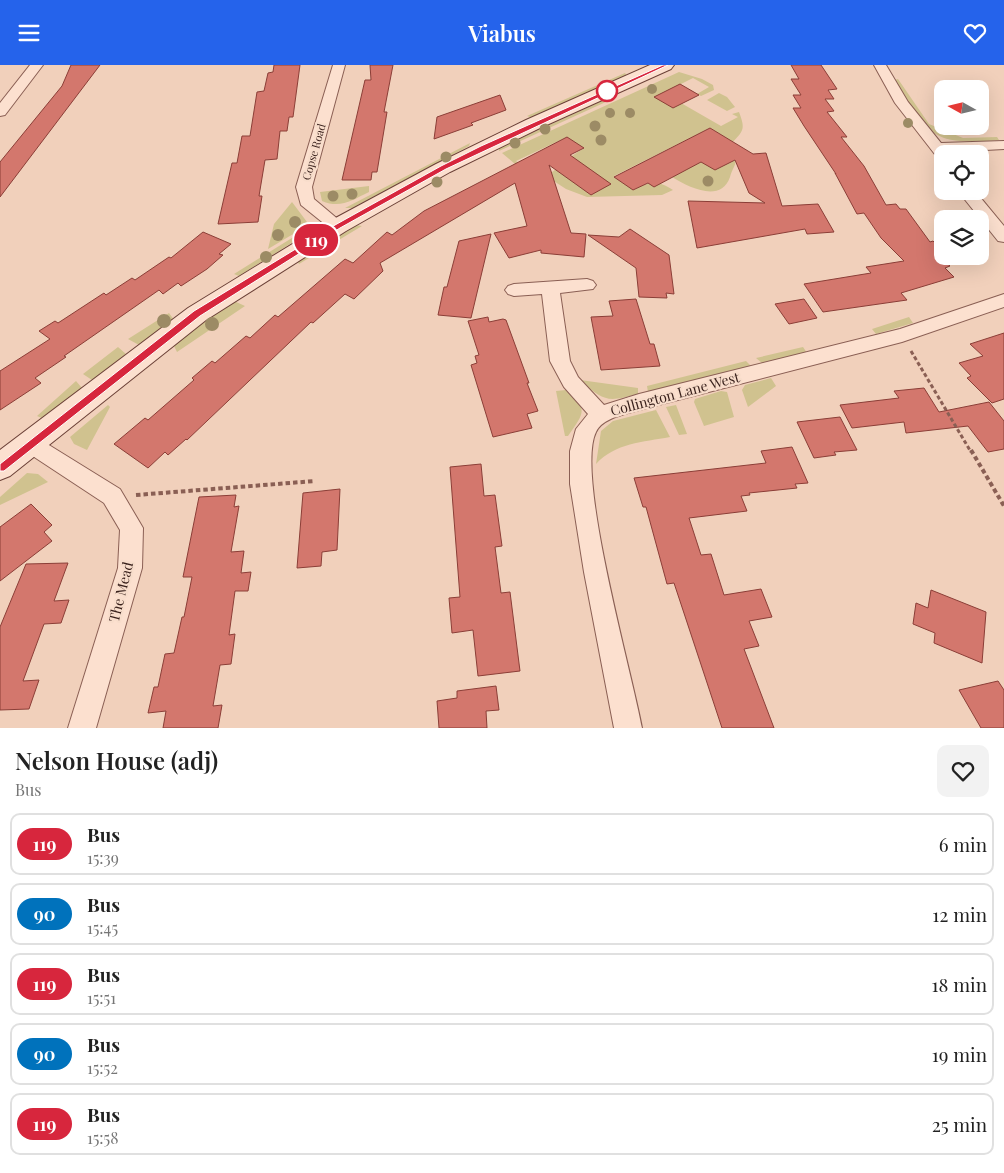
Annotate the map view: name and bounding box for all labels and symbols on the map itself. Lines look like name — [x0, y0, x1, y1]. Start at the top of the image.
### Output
unlabelled marker — [596, 80, 618, 102]
north arrow — [934, 80, 989, 135]
street label: Copse Road — [298, 121, 329, 182]
line badge: 119 — [287, 224, 345, 256]
street label: Collington Lane West — [608, 367, 743, 420]
street label: The Mead — [104, 560, 137, 624]

